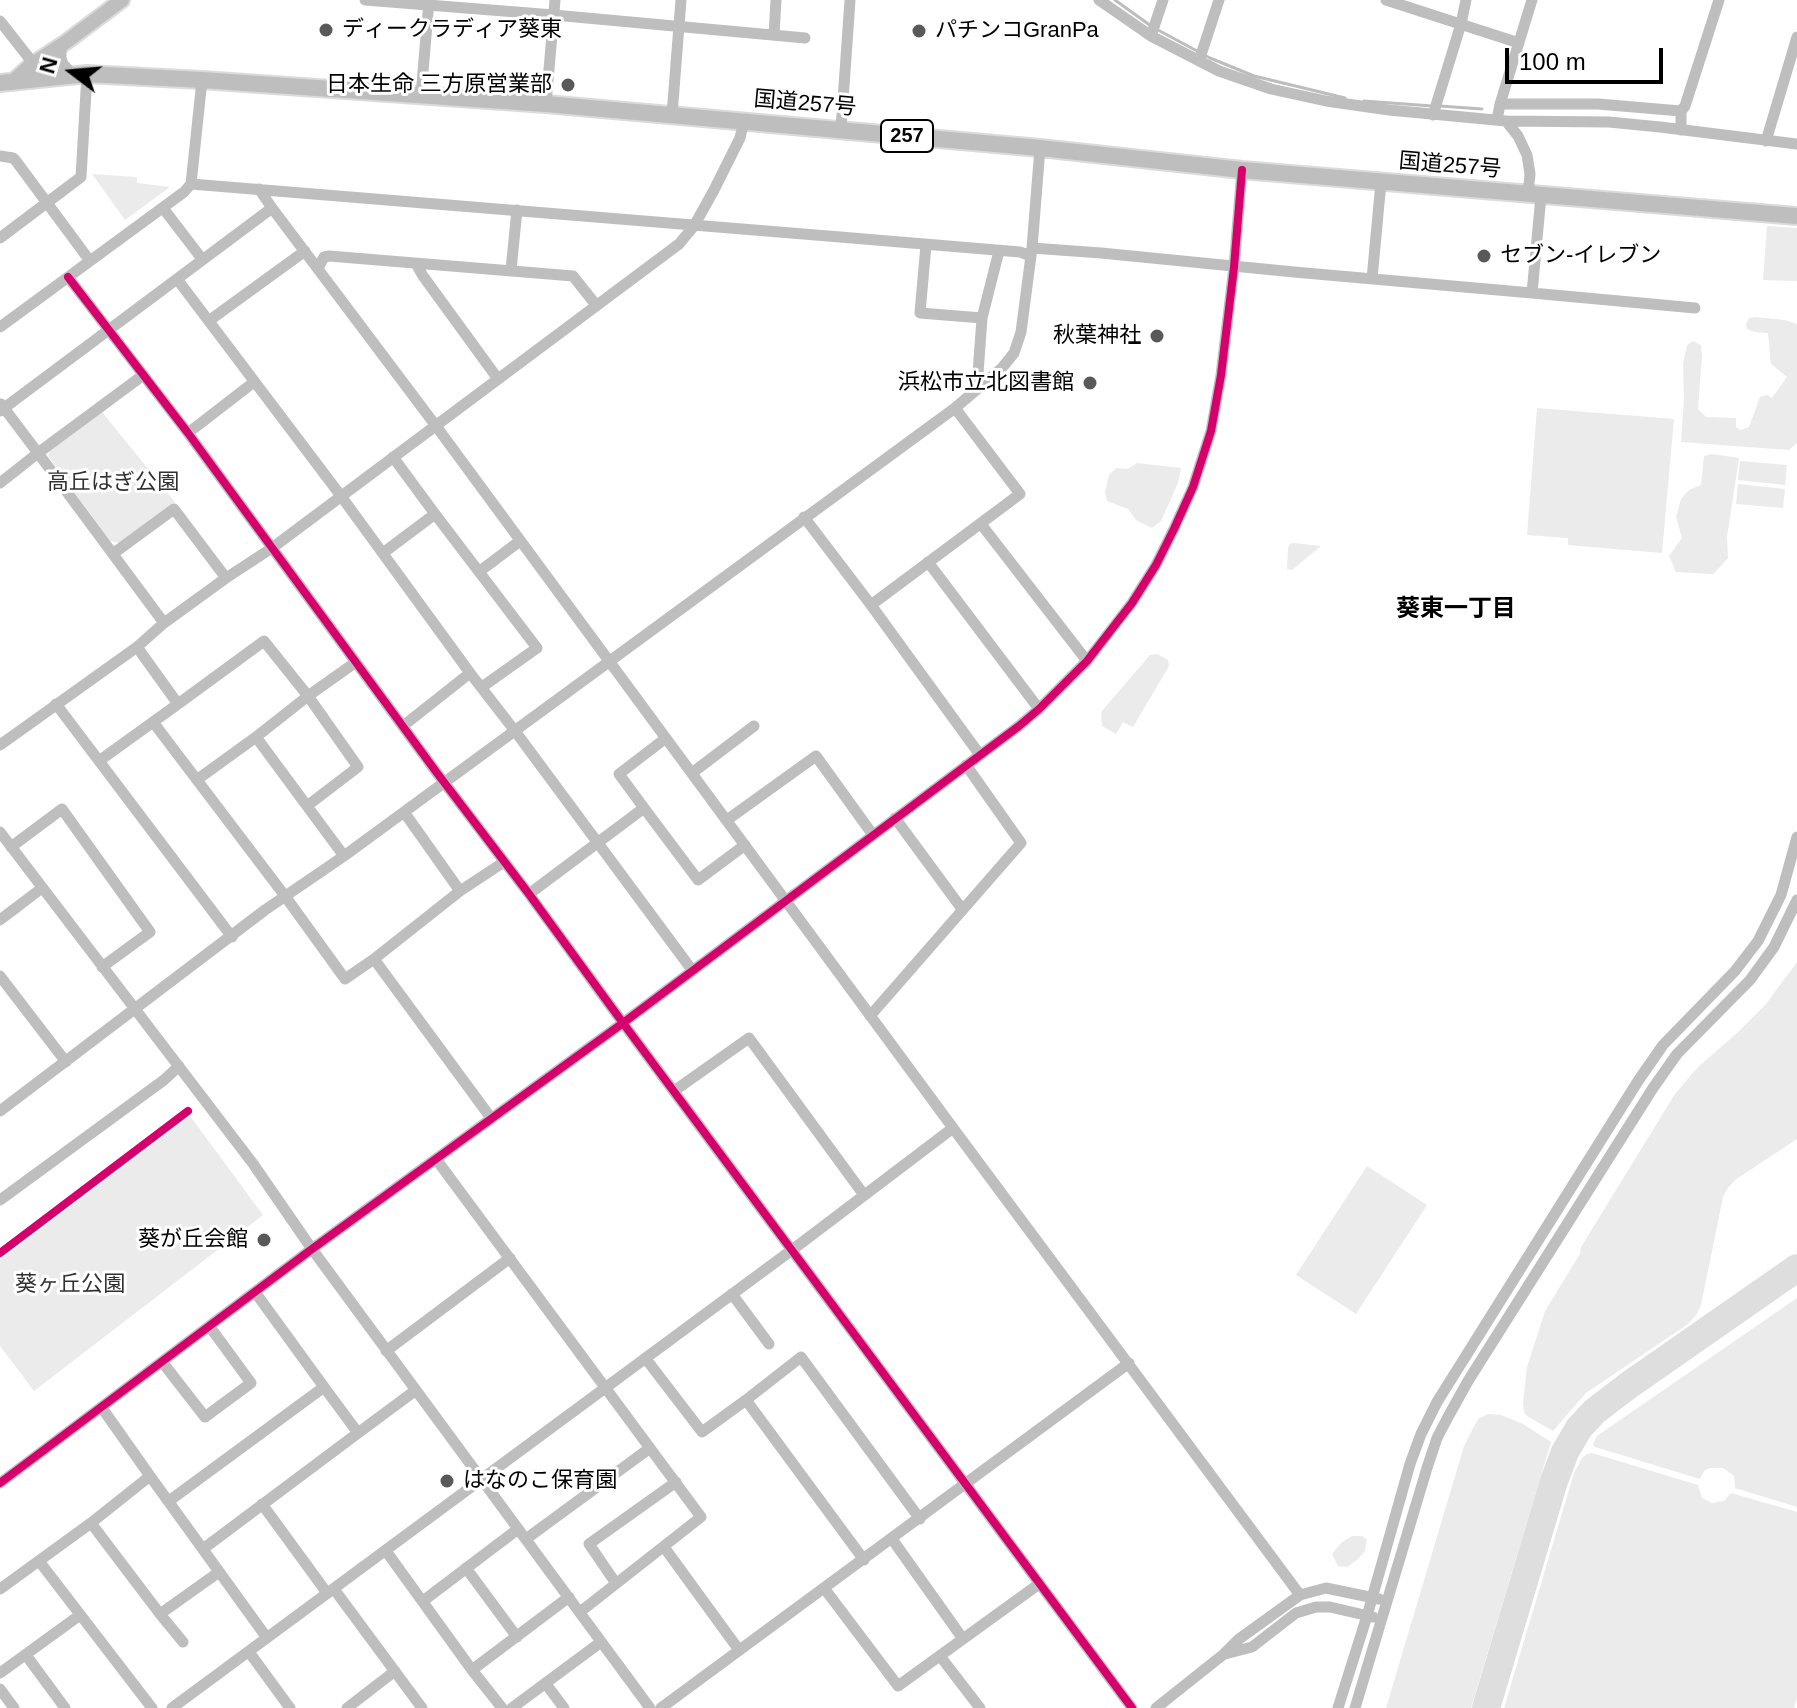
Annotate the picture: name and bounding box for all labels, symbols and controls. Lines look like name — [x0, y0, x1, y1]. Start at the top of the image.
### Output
place label: ディークラディア葵東 — [342, 17, 562, 43]
place label: パチンコGranPa — [935, 18, 1099, 44]
marker: ディークラディア葵東 — [317, 21, 335, 39]
marker: パチンコGranPa — [910, 22, 928, 40]
north arrow — [32, 32, 112, 112]
scale bar — [1509, 32, 1667, 82]
text: 100 m — [1519, 48, 1586, 75]
text: N — [34, 54, 63, 76]
place label: 日本生命 三方原営業部 — [326, 72, 552, 98]
marker: 日本生命 三方原営業部 — [559, 76, 577, 94]
street label: 国道257号 — [753, 86, 857, 122]
road number: 257 — [881, 120, 933, 152]
street label: 国道257号 — [1398, 148, 1502, 184]
place label: セブン-イレブン — [1500, 243, 1661, 269]
marker: セブン-イレブン — [1475, 247, 1493, 265]
place label: 秋葉神社 — [1053, 323, 1141, 349]
marker: 秋葉神社 — [1148, 327, 1166, 345]
place label: 浜松市立北図書館 — [898, 370, 1074, 396]
marker: 浜松市立北図書館 — [1081, 374, 1099, 392]
park label: 高丘はぎ公園 — [47, 470, 179, 496]
district label: 葵東一丁目 — [1396, 595, 1516, 623]
place label: 葵が丘会館 — [138, 1227, 248, 1253]
marker: 葵が丘会館 — [255, 1231, 273, 1249]
park label: 葵ヶ丘公園 — [15, 1272, 125, 1298]
place label: はなのこ保育園 — [463, 1468, 617, 1494]
marker: はなのこ保育園 — [438, 1472, 456, 1490]

